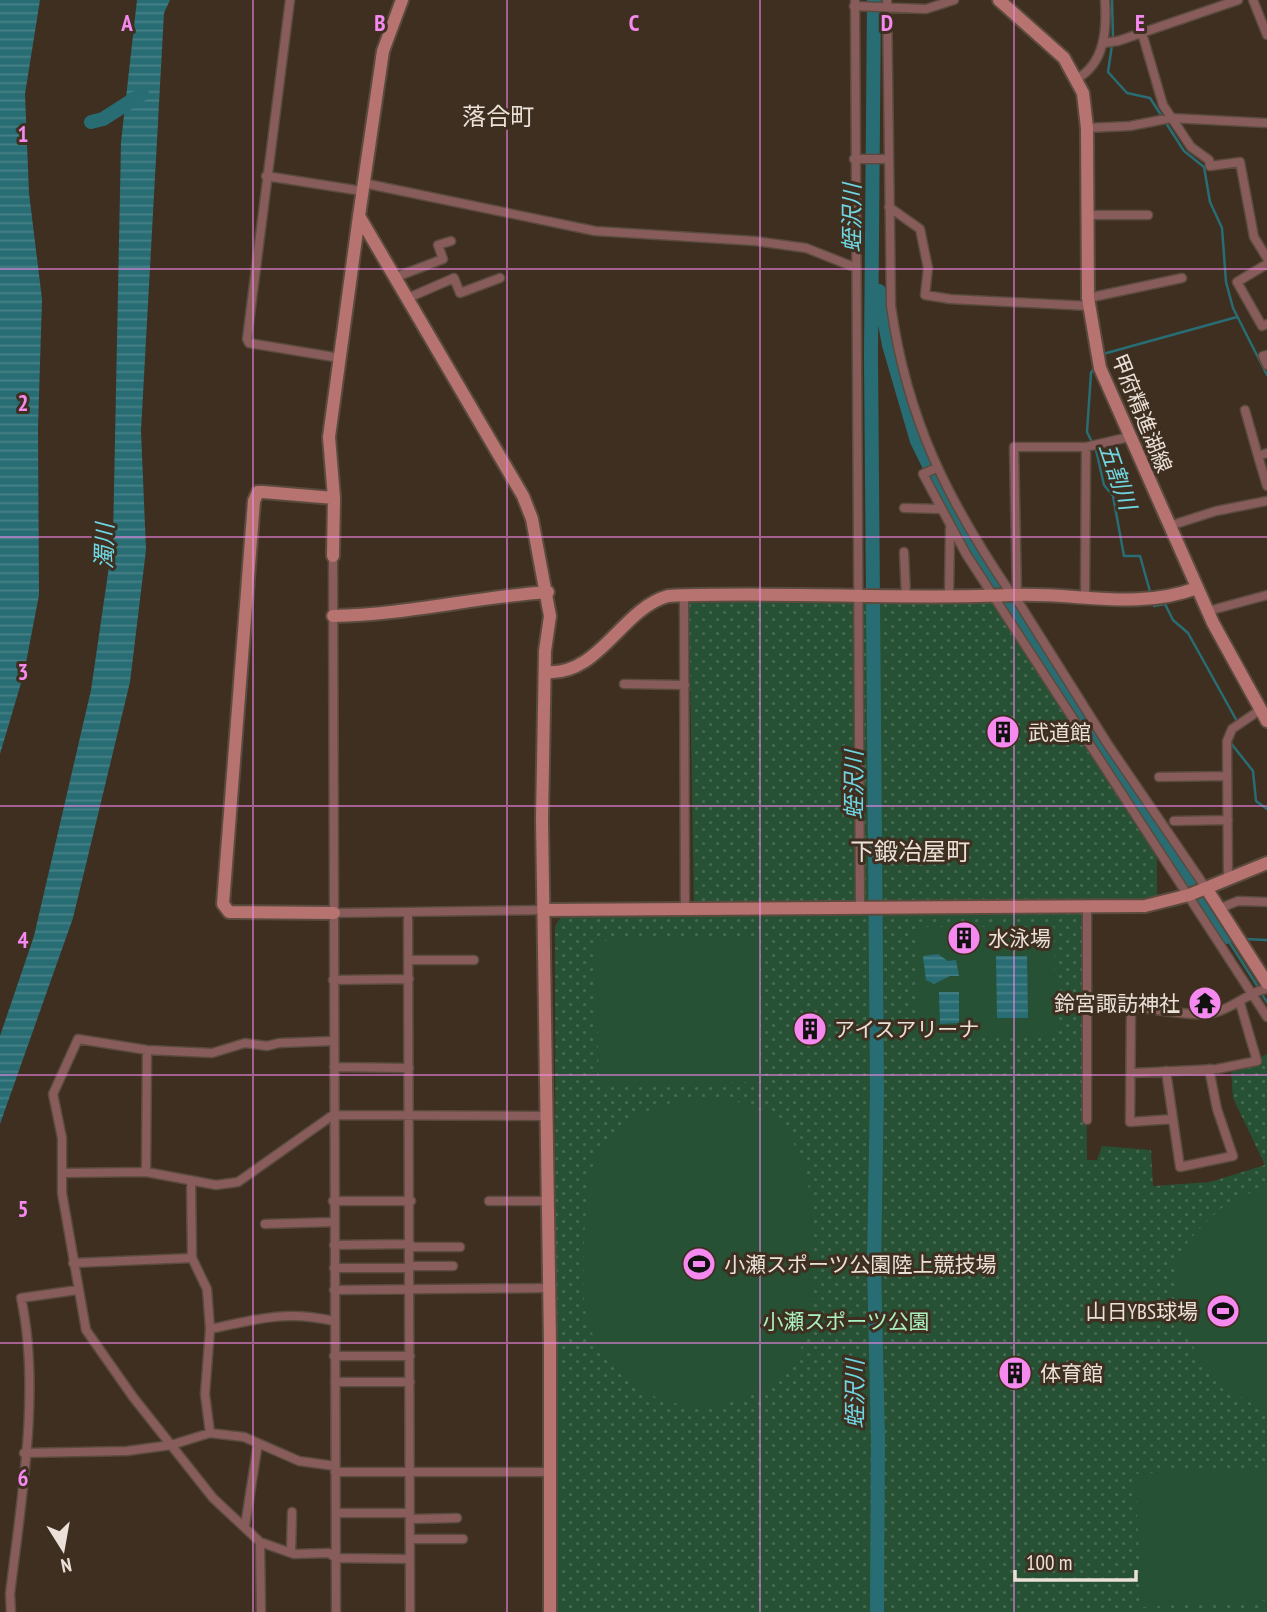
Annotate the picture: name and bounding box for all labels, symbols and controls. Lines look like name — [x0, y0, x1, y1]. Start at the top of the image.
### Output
text: A — [120, 8, 133, 37]
text: B — [374, 8, 386, 37]
text: C — [629, 8, 640, 37]
text: D — [881, 8, 893, 37]
text: E — [1135, 8, 1145, 37]
district label: 落合町 — [462, 101, 534, 132]
text: 1 — [18, 119, 29, 148]
water label: 蛭沢川 — [837, 181, 866, 253]
street label: 甲府精進湖線 — [1106, 350, 1178, 476]
text: 2 — [18, 388, 29, 417]
water label: 五割川 — [1093, 439, 1144, 516]
water label: 濁川 — [89, 520, 119, 569]
text: 3 — [18, 657, 29, 686]
building icon: 武道館 — [984, 713, 1022, 751]
place label: 武道館 — [1028, 719, 1091, 746]
water label: 蛭沢川 — [839, 748, 868, 820]
district label: 下鍛冶屋町 — [850, 836, 970, 867]
building icon: 水泳場 — [945, 919, 983, 957]
text: 4 — [18, 925, 29, 954]
place label: 水泳場 — [988, 925, 1051, 952]
temple icon: 鈴宮諏訪神社 — [1186, 984, 1224, 1022]
place label: 鈴宮諏訪神社 — [1054, 990, 1180, 1017]
building icon: アイスアリーナ — [791, 1010, 829, 1048]
place label: アイスアリーナ — [834, 1016, 979, 1043]
text: 5 — [18, 1194, 29, 1223]
sports icon: 小瀬スポーツ公園陸上競技場 — [680, 1245, 718, 1283]
place label: 小瀬スポーツ公園陸上競技場 — [724, 1251, 997, 1278]
sports icon: 山日YBS球場 — [1204, 1292, 1242, 1330]
place label: 山日YBS球場 — [1086, 1298, 1198, 1325]
park label: 小瀬スポーツ公園 — [762, 1308, 930, 1335]
building icon: 体育館 — [996, 1354, 1034, 1392]
water label: 蛭沢川 — [840, 1357, 869, 1429]
place label: 体育館 — [1040, 1360, 1103, 1387]
text: 6 — [18, 1463, 29, 1492]
north arrow — [28, 1514, 98, 1584]
scale bar — [1015, 1538, 1136, 1582]
text: 100 m — [1026, 1549, 1072, 1576]
text: N — [59, 1553, 74, 1578]

